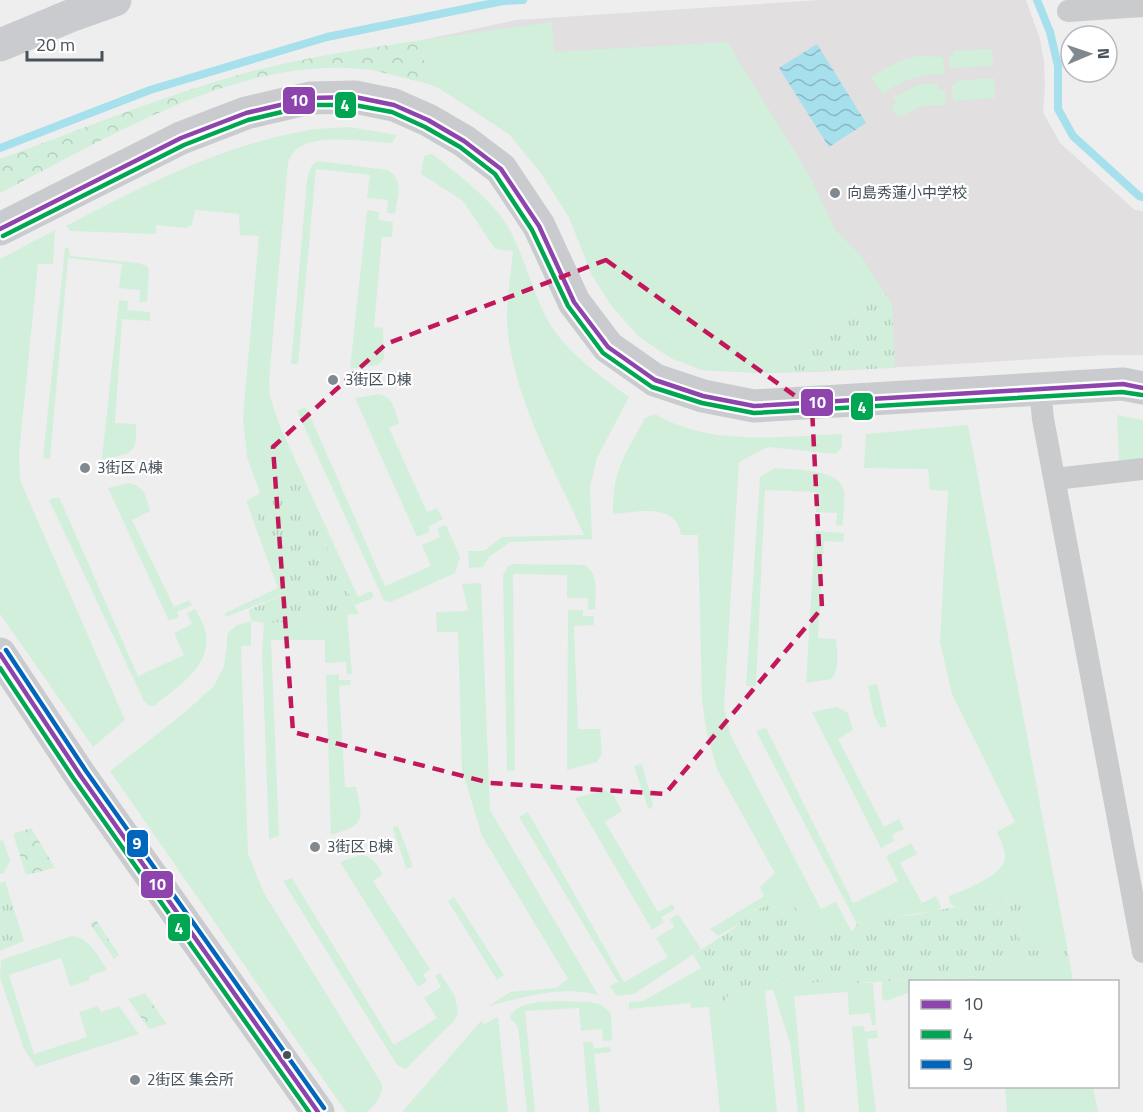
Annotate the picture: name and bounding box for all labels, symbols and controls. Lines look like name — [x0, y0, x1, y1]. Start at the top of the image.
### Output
scale bar — [27, 24, 102, 62]
north arrow — [1059, 24, 1119, 84]
text: 20 m — [36, 31, 75, 58]
text: N — [1092, 48, 1116, 59]
line badge: 10 — [282, 86, 316, 115]
text: 10 — [290, 88, 308, 112]
line badge: 4 — [334, 91, 357, 119]
text: 4 — [341, 93, 350, 117]
place label: 向島秀蓮小中学校 — [847, 181, 967, 204]
marker: 向島秀蓮小中学校 — [828, 186, 842, 200]
place label: 3街区 D棟 — [345, 368, 411, 391]
marker: 3街区 D棟 — [326, 373, 340, 387]
line badge: 10 — [800, 388, 834, 417]
text: 10 — [808, 390, 826, 414]
line badge: 4 — [850, 392, 874, 421]
text: 4 — [858, 395, 867, 419]
place label: 3街区 A棟 — [97, 456, 163, 479]
marker: 3街区 A棟 — [78, 461, 92, 475]
line badge: 9 — [126, 829, 149, 858]
text: 9 — [133, 831, 142, 855]
place label: 3街区 B棟 — [327, 835, 393, 858]
marker: 3街区 B棟 — [308, 840, 322, 854]
line badge: 10 — [140, 870, 174, 899]
text: 10 — [148, 872, 166, 896]
line badge: 4 — [167, 913, 191, 942]
text: 4 — [175, 916, 184, 940]
legend — [909, 980, 1119, 1088]
text: 10 — [963, 990, 983, 1017]
text: 4 — [963, 1020, 973, 1047]
unlabelled marker — [281, 1049, 293, 1061]
text: 9 — [963, 1050, 973, 1077]
place label: 2街区 集会所 — [147, 1068, 234, 1091]
marker: 2街区 集会所 — [128, 1073, 142, 1087]

